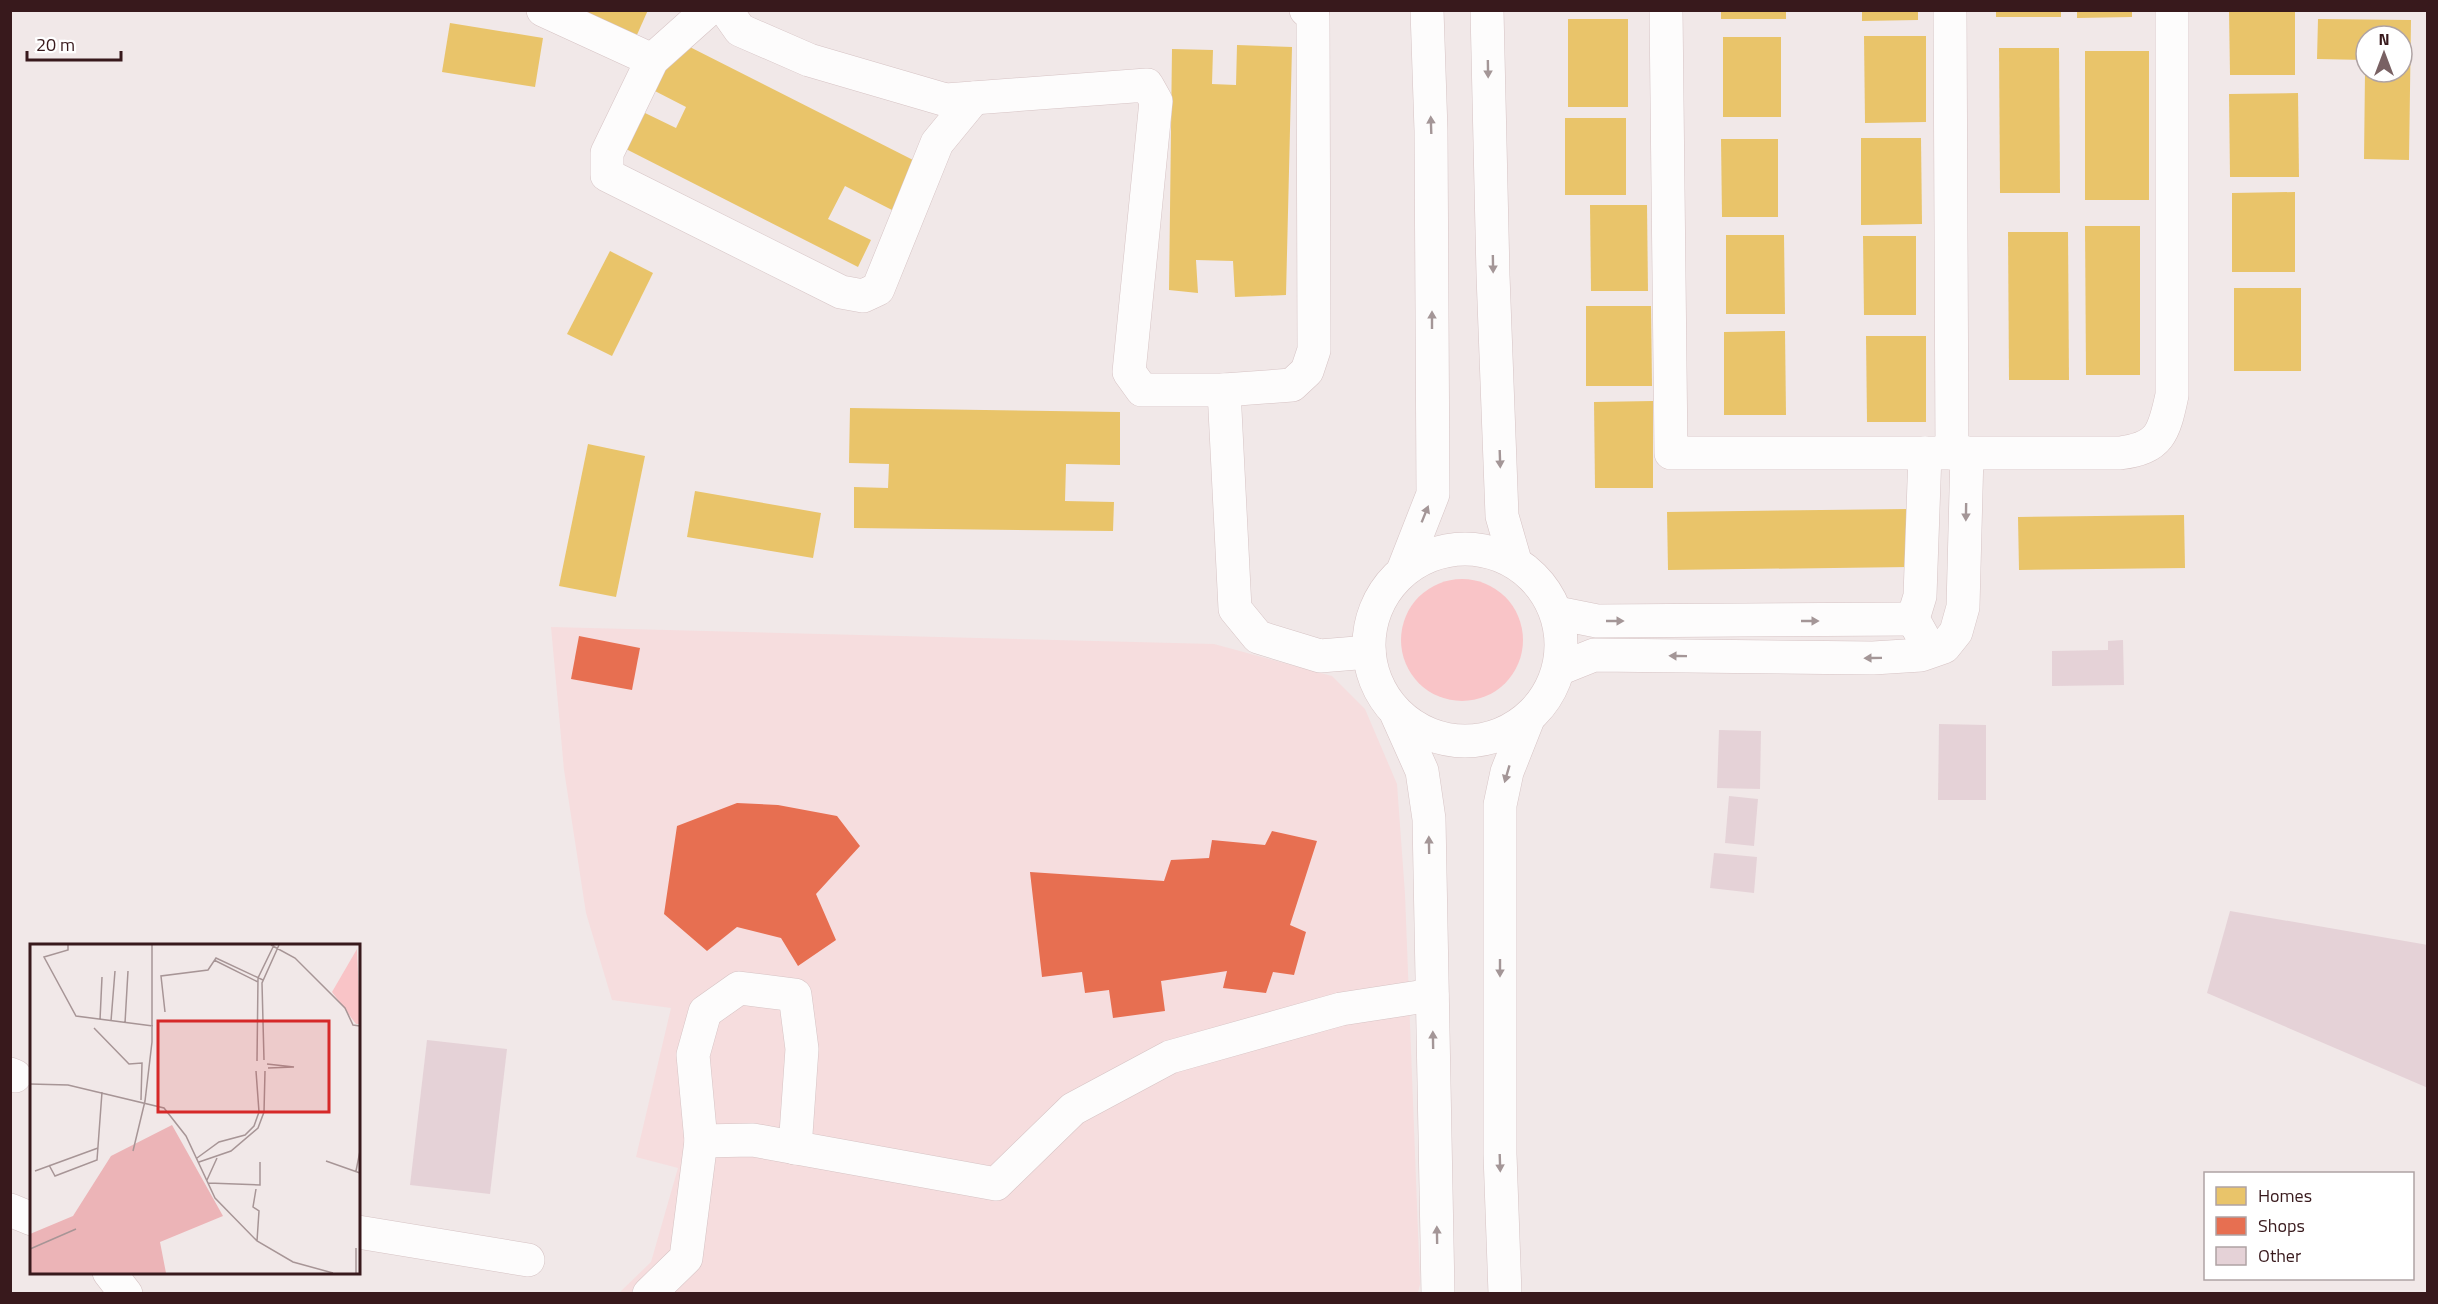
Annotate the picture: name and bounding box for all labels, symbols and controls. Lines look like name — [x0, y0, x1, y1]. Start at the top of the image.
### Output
scale bar — [27, 24, 122, 62]
north arrow — [2354, 24, 2414, 84]
text: N — [2378, 27, 2390, 51]
text: 20 m — [36, 31, 75, 58]
one-way arrow — [1483, 59, 1493, 78]
one-way arrow — [1426, 116, 1435, 135]
one-way arrow — [1488, 254, 1497, 273]
one-way arrow — [1427, 311, 1437, 330]
one-way arrow — [1495, 449, 1504, 468]
one-way arrow — [1961, 502, 1970, 521]
one-way arrow — [1421, 505, 1430, 523]
one-way arrow — [1605, 616, 1624, 626]
one-way arrow — [1800, 616, 1819, 626]
one-way arrow — [1668, 651, 1687, 660]
one-way arrow — [1863, 653, 1882, 662]
one-way arrow — [1502, 765, 1512, 783]
one-way arrow — [1425, 836, 1434, 855]
inset map — [30, 944, 360, 1274]
one-way arrow — [1495, 959, 1505, 978]
one-way arrow — [1428, 1031, 1438, 1050]
one-way arrow — [1495, 1154, 1505, 1173]
legend — [2204, 1172, 2414, 1280]
text: Homes — [2258, 1182, 2312, 1209]
text: Shops — [2258, 1212, 2305, 1239]
one-way arrow — [1432, 1226, 1442, 1245]
text: Other — [2258, 1242, 2301, 1269]

